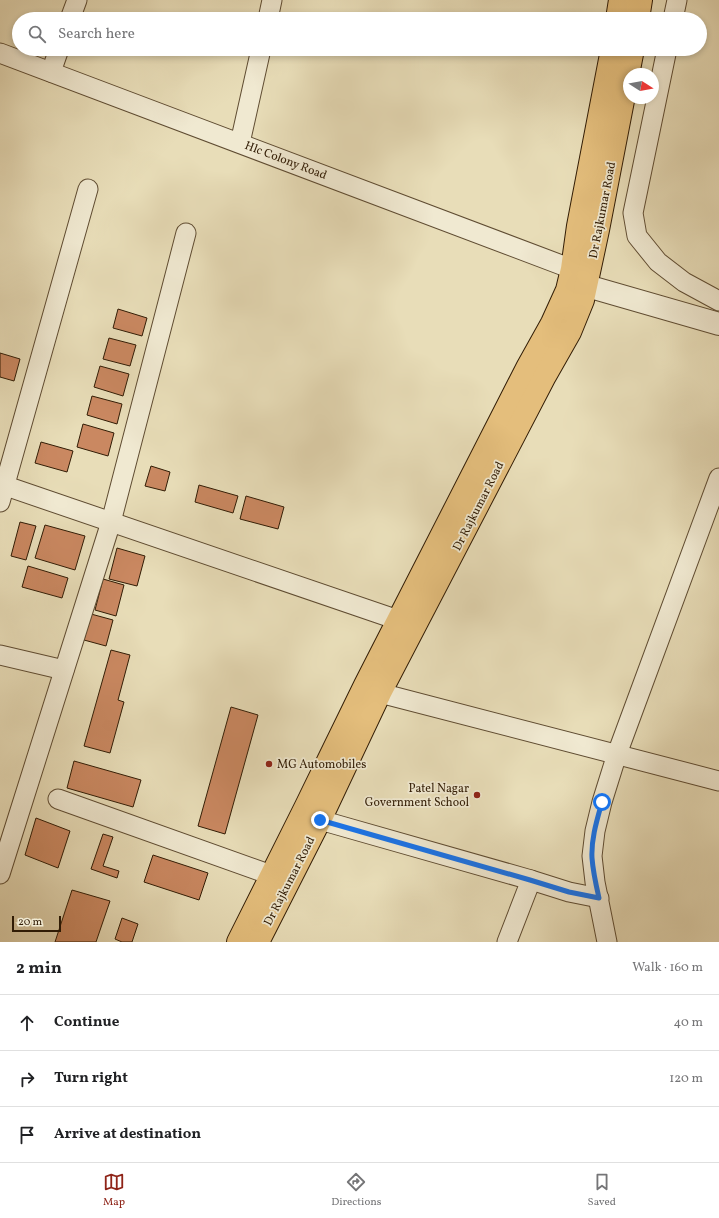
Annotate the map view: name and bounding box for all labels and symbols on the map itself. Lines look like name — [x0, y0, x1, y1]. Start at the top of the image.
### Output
north arrow — [623, 68, 659, 104]
street label: Hlc Colony Road — [242, 138, 329, 184]
street label: Dr Rajkumar Road — [586, 160, 620, 260]
street label: Dr Rajkumar Road — [449, 459, 508, 554]
place label: MG Automobiles — [277, 757, 366, 773]
marker: MG Automobiles — [264, 759, 274, 769]
place label: Patel Nagar Government School — [365, 781, 469, 811]
marker: Patel Nagar Government School — [472, 790, 482, 800]
route start — [593, 793, 611, 811]
route end — [311, 811, 329, 829]
street label: Dr Rajkumar Road — [260, 834, 319, 929]
scale bar — [12, 914, 61, 933]

